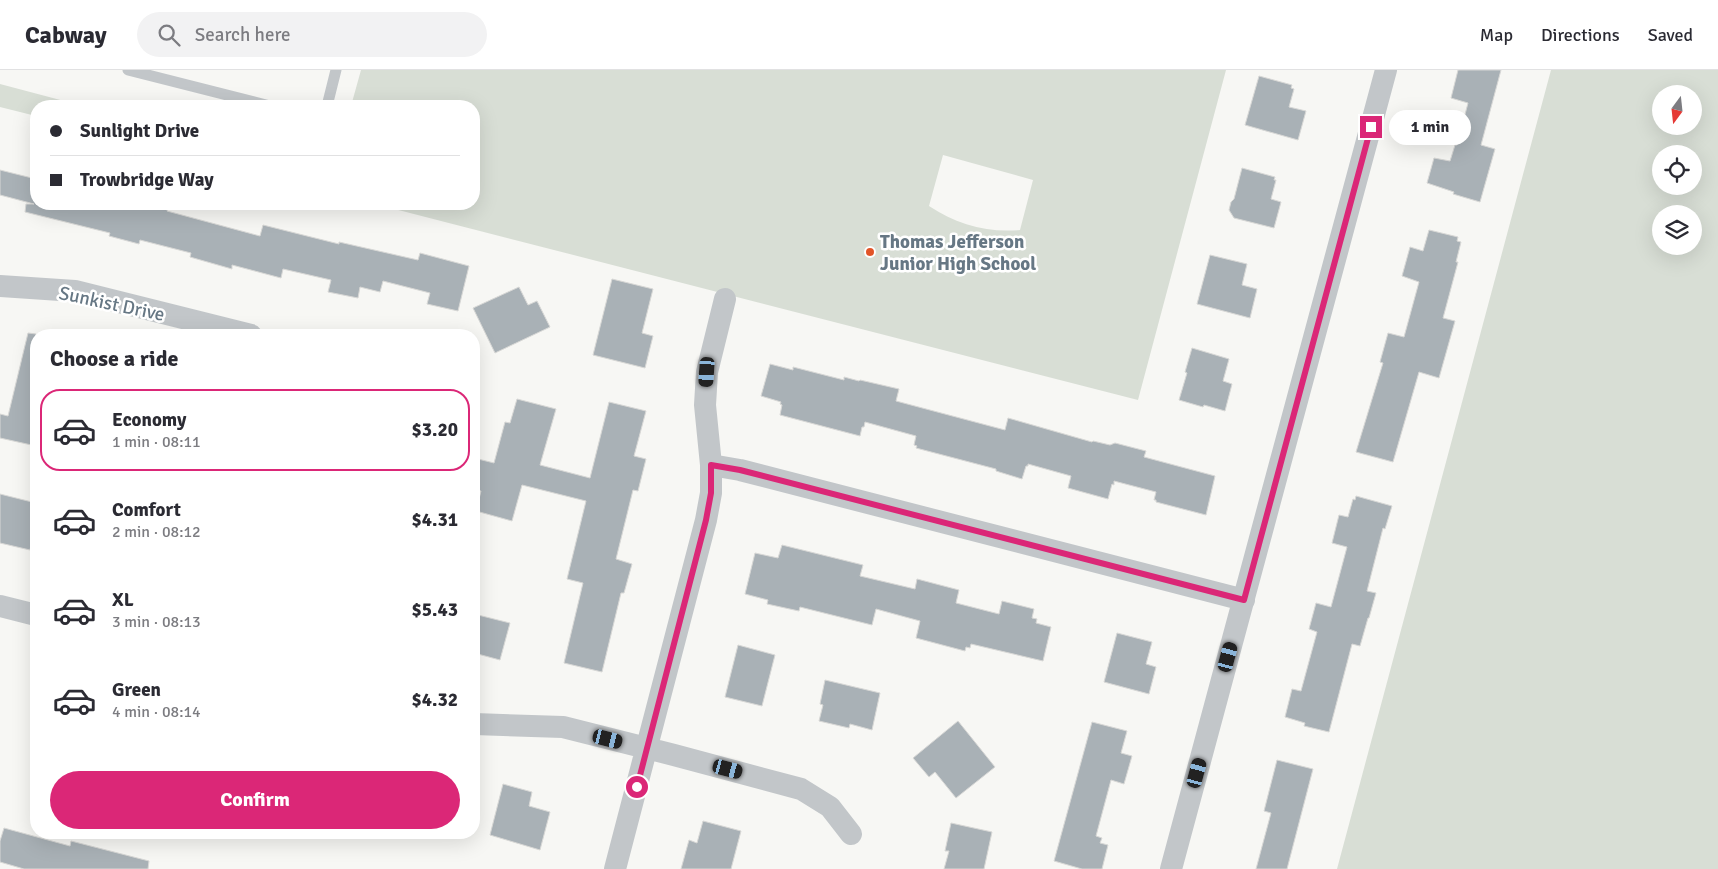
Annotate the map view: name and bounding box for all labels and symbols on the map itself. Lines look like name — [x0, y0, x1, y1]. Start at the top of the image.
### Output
north arrow — [1652, 85, 1702, 135]
callout: 1 min — [1388, 110, 1471, 144]
route end — [1360, 116, 1382, 138]
place label: Thomas Jefferson Junior High School — [880, 230, 1036, 276]
marker: Thomas Jefferson Junior High School — [864, 246, 876, 258]
street label: Sunkist Drive — [57, 281, 167, 327]
car — [698, 357, 715, 387]
car — [1216, 641, 1239, 673]
car — [591, 728, 624, 750]
car — [1185, 757, 1208, 789]
car — [711, 758, 744, 780]
route start — [626, 776, 648, 798]

